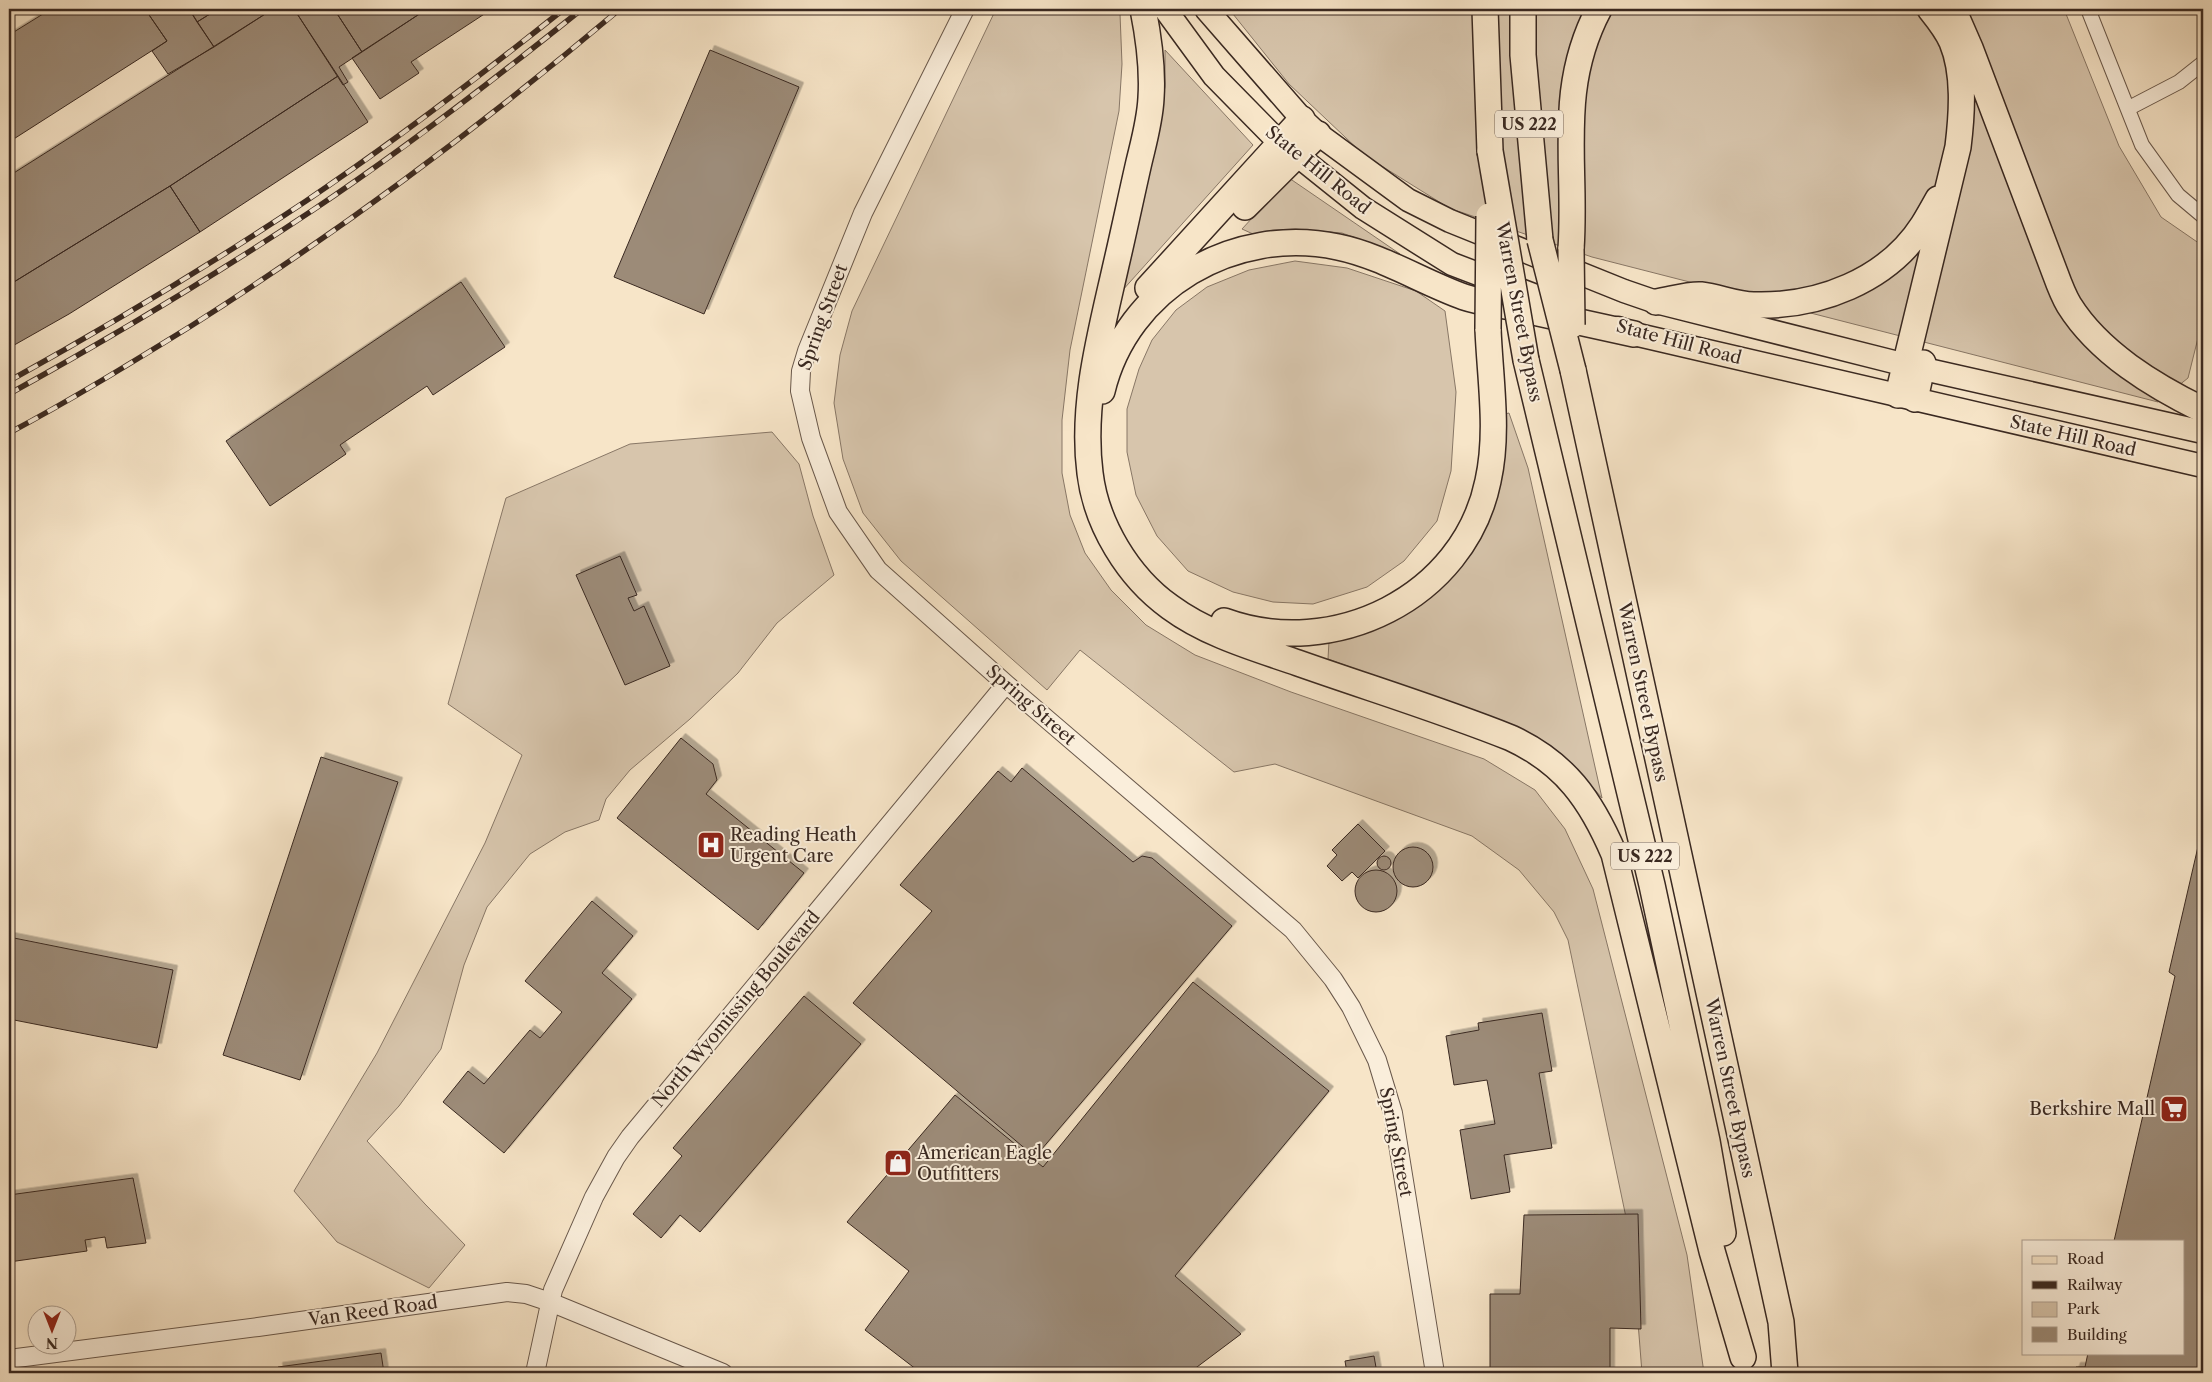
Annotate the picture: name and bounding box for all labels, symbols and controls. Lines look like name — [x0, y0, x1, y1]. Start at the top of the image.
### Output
road number: US 222 — [1495, 110, 1563, 138]
street label: State Hill Road — [1261, 121, 1375, 219]
street label: Warren Street Bypass — [1491, 219, 1547, 404]
street label: Spring Street — [794, 260, 853, 373]
street label: State Hill Road — [1614, 315, 1744, 369]
street label: State Hill Road — [2008, 411, 2138, 461]
street label: Warren Street Bypass — [1613, 599, 1673, 784]
street label: Spring Street — [982, 660, 1081, 750]
place label: Reading Heath Urgent Care — [730, 824, 857, 867]
hospital icon: Reading Heath Urgent Care — [696, 830, 726, 860]
road number: US 222 — [1611, 842, 1679, 869]
street label: North Wyomissing Boulevard — [647, 906, 825, 1112]
street label: Warren Street Bypass — [1700, 995, 1760, 1180]
street label: Spring Street — [1375, 1085, 1418, 1199]
supermarket icon: Berkshire Mall — [2159, 1094, 2189, 1124]
place label: Berkshire Mall — [2029, 1098, 2155, 1120]
place label: American Eagle Outfitters — [916, 1142, 1052, 1185]
shop icon: American Eagle Outfitters — [883, 1148, 913, 1178]
legend — [2022, 1240, 2184, 1354]
text: Road — [2067, 1249, 2104, 1268]
text: Railway — [2067, 1275, 2123, 1294]
street label: Van Reed Road — [306, 1291, 439, 1331]
text: Park — [2067, 1299, 2101, 1318]
north arrow — [28, 1304, 78, 1354]
text: Building — [2067, 1325, 2127, 1344]
text: N — [46, 1334, 58, 1352]

